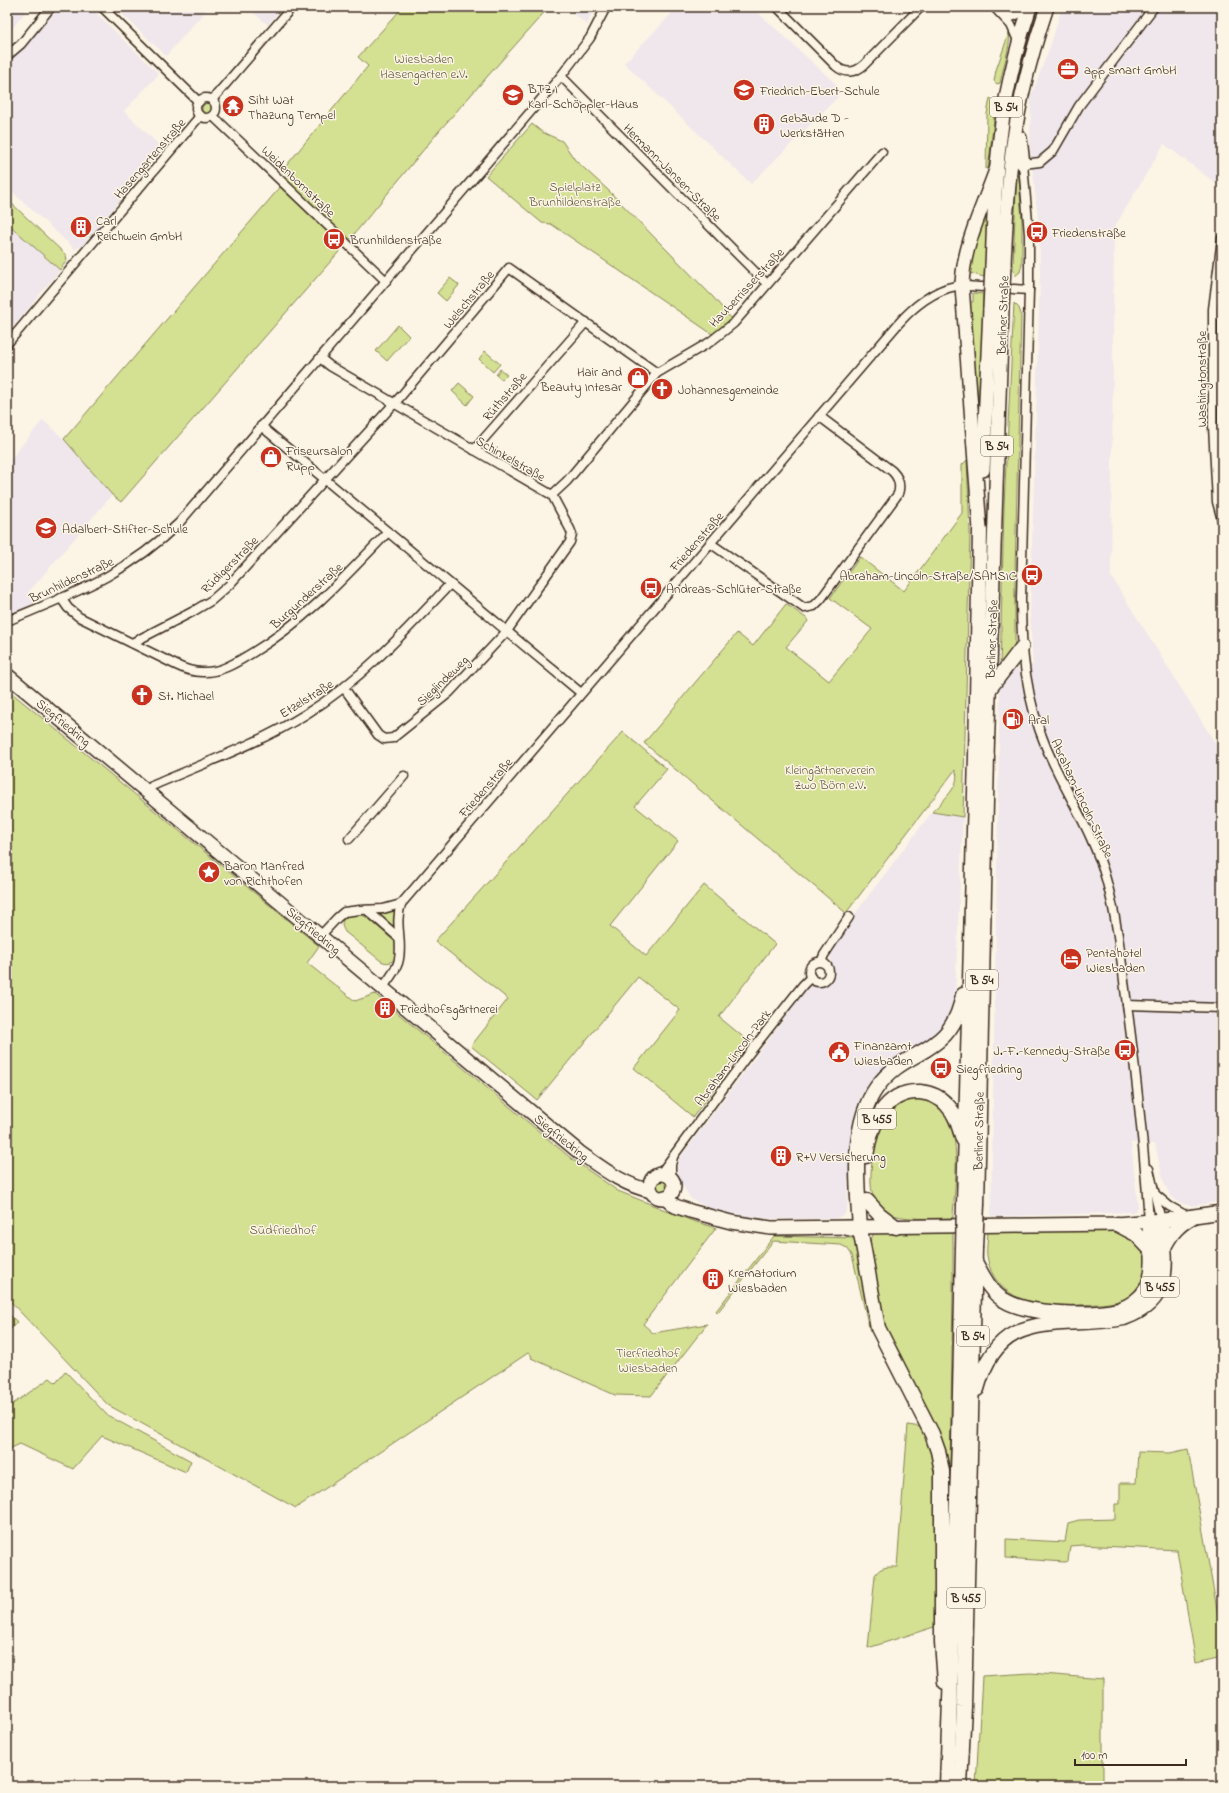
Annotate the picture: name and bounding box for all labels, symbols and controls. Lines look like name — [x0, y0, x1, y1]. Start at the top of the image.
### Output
park label: Wiesbaden Hasengarten e.V. — [380, 50, 468, 85]
office icon: app smart GmbH — [1055, 56, 1081, 82]
place label: app smart GmbH — [1084, 61, 1176, 80]
school or university icon: Friedrich-Ebert-Schule — [731, 77, 757, 103]
place label: BTZ I Karl-Schöppler-Haus — [527, 80, 639, 114]
school or university icon: BTZ I Karl-Schöppler-Haus — [500, 82, 526, 108]
place label: Friedrich-Ebert-Schule — [759, 82, 880, 101]
place label: Siht Wat Thazung Tempel — [248, 91, 335, 126]
temple icon: Siht Wat Thazung Tempel — [220, 93, 246, 119]
road number: B 54 — [990, 97, 1022, 117]
place label: Gebäude D - Werkstätten — [780, 109, 849, 143]
building icon: Gebäude D - Werkstätten — [751, 111, 777, 137]
street label: Hasengartenstraße — [110, 114, 191, 204]
street label: Hermann-Jansen-Straße — [619, 120, 725, 227]
street label: Weidenbornstraße — [257, 142, 339, 223]
park label: Spielplatz Brunhildenstraße — [528, 178, 621, 212]
place label: Carl Reichwein GmbH — [96, 212, 182, 246]
building icon: Carl Reichwein GmbH — [68, 214, 94, 240]
bus stop icon: Friedenstraße — [1024, 219, 1050, 245]
place label: Friedenstraße — [1051, 224, 1126, 243]
bus stop icon: Brunhildenstraße — [321, 226, 347, 252]
place label: Brunhildenstraße — [349, 231, 442, 250]
street label: Hauberrisserstraße — [705, 244, 789, 332]
street label: Welschstraße — [439, 266, 499, 333]
street label: Berliner Straße — [993, 275, 1014, 356]
street label: Washingtonstraße — [1193, 330, 1213, 427]
place label: Hair and Beauty Intesar — [540, 363, 623, 398]
shop icon: Hair and Beauty Intesar — [625, 365, 651, 391]
street label: Rüthstraße — [478, 368, 532, 426]
church icon: Johannesgemeinde — [649, 376, 675, 402]
place label: Johannesgemeinde — [678, 381, 779, 401]
street label: Schinkelstraße — [472, 432, 549, 487]
road number: B 54 — [981, 436, 1013, 456]
place label: Friseursalon Rupp — [285, 442, 353, 476]
shop icon: Friseursalon Rupp — [258, 444, 284, 470]
street label: Friedenstraße — [665, 508, 729, 577]
school or university icon: Adalbert-Stifter-Schule — [33, 515, 59, 541]
place label: Adalbert-Stifter-Schule — [62, 520, 188, 539]
street label: Rüdigerstraße — [197, 532, 264, 599]
street label: Brunhildenstraße — [25, 552, 117, 609]
street label: Burgunderstraße — [266, 558, 348, 635]
bus stop icon: Abraham-Lincoln-Straße/SAMSIC — [1019, 562, 1045, 588]
place label: Abraham-Lincoln-Straße/SAMSIC — [840, 567, 1016, 586]
bus stop icon: Andreas-Schlüter-Straße — [638, 575, 664, 601]
place label: Andreas-Schlüter-Straße — [666, 580, 802, 599]
street label: Berliner Straße — [982, 599, 1003, 680]
street label: Sieglindeweg — [413, 651, 474, 712]
street label: Etzelstraße — [276, 675, 338, 723]
church icon: St. Michael — [129, 682, 155, 708]
place label: St. Michael — [158, 687, 214, 706]
street label: Siegfriedring — [31, 695, 95, 753]
fuel station icon: Aral — [1000, 706, 1026, 732]
place label: Aral — [1028, 711, 1049, 730]
street label: Abraham-Lincoln-Straße — [1046, 736, 1118, 862]
street label: Friedenstraße — [454, 754, 518, 823]
park label: Kleingärtnerverein Zwo Börn e.V. — [785, 761, 875, 795]
place label: Baron Manfred von Richthofen — [223, 857, 305, 891]
place icon: Baron Manfred von Richthofen — [196, 859, 222, 885]
street label: Siegfriedring — [281, 903, 345, 961]
place label: Pentahotel Wiesbaden — [1086, 944, 1145, 978]
hotel icon: Pentahotel Wiesbaden — [1058, 946, 1084, 972]
road number: B 54 — [966, 970, 998, 990]
building icon: Friedhofsgärtnerei — [372, 995, 398, 1021]
place label: Friedhofsgärtnerei — [399, 1000, 498, 1020]
street label: Abraham-Lincoln-Park — [690, 1005, 776, 1110]
place label: Finanzamt Wiesbaden — [853, 1037, 913, 1071]
bus stop icon: J.-F.-Kennedy-Straße — [1112, 1037, 1138, 1063]
public building icon: Finanzamt Wiesbaden — [826, 1039, 852, 1065]
place label: J.-F.-Kennedy-Straße — [994, 1042, 1110, 1062]
bus stop icon: Siegfriedring — [928, 1055, 954, 1081]
place label: Siegfriedring — [956, 1060, 1022, 1080]
street label: Berliner Straße — [969, 1091, 990, 1172]
road number: B 455 — [858, 1109, 896, 1129]
street label: Siegfriedring — [529, 1110, 593, 1167]
building icon: R+V Versicherung — [768, 1143, 794, 1169]
place label: R+V Versicherung — [796, 1148, 886, 1168]
park label: Südfriedhof — [249, 1221, 318, 1240]
place label: Krematorium Wiesbaden — [728, 1264, 796, 1298]
building icon: Krematorium Wiesbaden — [700, 1266, 726, 1292]
road number: B 455 — [1141, 1277, 1179, 1297]
road number: B 54 — [957, 1326, 989, 1346]
park label: Tierfriedhof Wiesbaden — [616, 1344, 681, 1378]
road number: B 455 — [947, 1588, 985, 1608]
scale bar — [1075, 1741, 1186, 1767]
text: 100 m — [1081, 1747, 1108, 1765]

